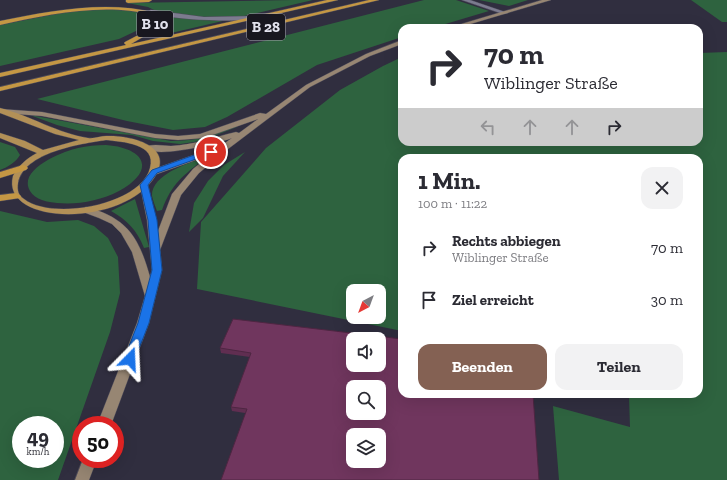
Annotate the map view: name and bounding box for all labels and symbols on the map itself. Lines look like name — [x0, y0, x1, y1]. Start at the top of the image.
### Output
road number: B 10 — [137, 11, 173, 37]
road number: B 28 — [247, 14, 285, 40]
pin — [194, 135, 228, 169]
north arrow — [346, 284, 386, 324]
position arrow — [109, 338, 151, 380]
speed limit sign: 50 — [72, 416, 124, 468]

